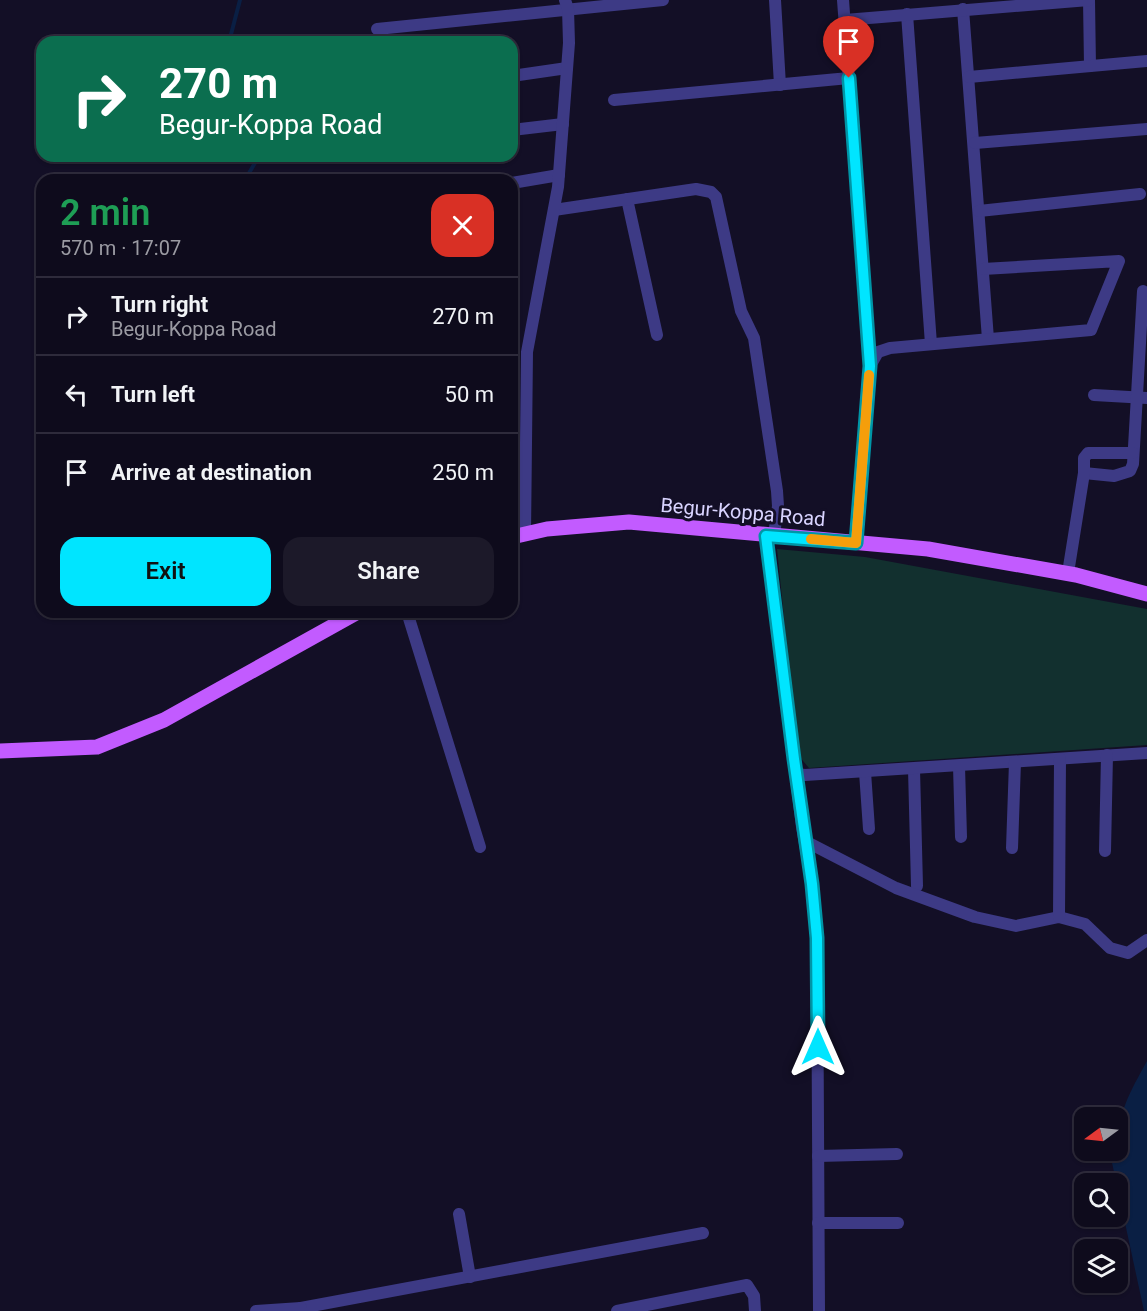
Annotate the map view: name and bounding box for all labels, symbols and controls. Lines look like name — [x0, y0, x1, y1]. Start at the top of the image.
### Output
pin — [823, 16, 874, 78]
icon: arrive — [832, 25, 865, 58]
text: 270 m — [159, 59, 278, 108]
icon: right — [60, 60, 138, 138]
text: Begur-Koppa Road — [159, 109, 382, 141]
text: 2 min — [60, 192, 150, 234]
button: close — [431, 194, 494, 257]
text: 570 m · 17:07 — [60, 236, 181, 260]
text: Turn right — [111, 292, 208, 317]
icon: right — [60, 300, 93, 333]
text: 270 m — [432, 304, 494, 329]
text: Begur-Koppa Road — [111, 317, 277, 341]
icon: left — [60, 378, 93, 411]
text: Turn left — [111, 382, 195, 407]
text: 50 m — [445, 382, 494, 407]
icon: arrive — [60, 456, 93, 489]
text: Arrive at destination — [111, 460, 312, 485]
text: 250 m — [432, 460, 494, 485]
street label: Begur-Koppa Road — [660, 493, 826, 531]
button: Exit — [60, 537, 271, 606]
button: Share — [283, 537, 494, 606]
position arrow — [786, 1015, 850, 1079]
north arrow — [1074, 1107, 1128, 1161]
map controls — [1074, 1107, 1128, 1293]
button: search — [1074, 1173, 1128, 1227]
button: layers — [1074, 1239, 1128, 1293]

